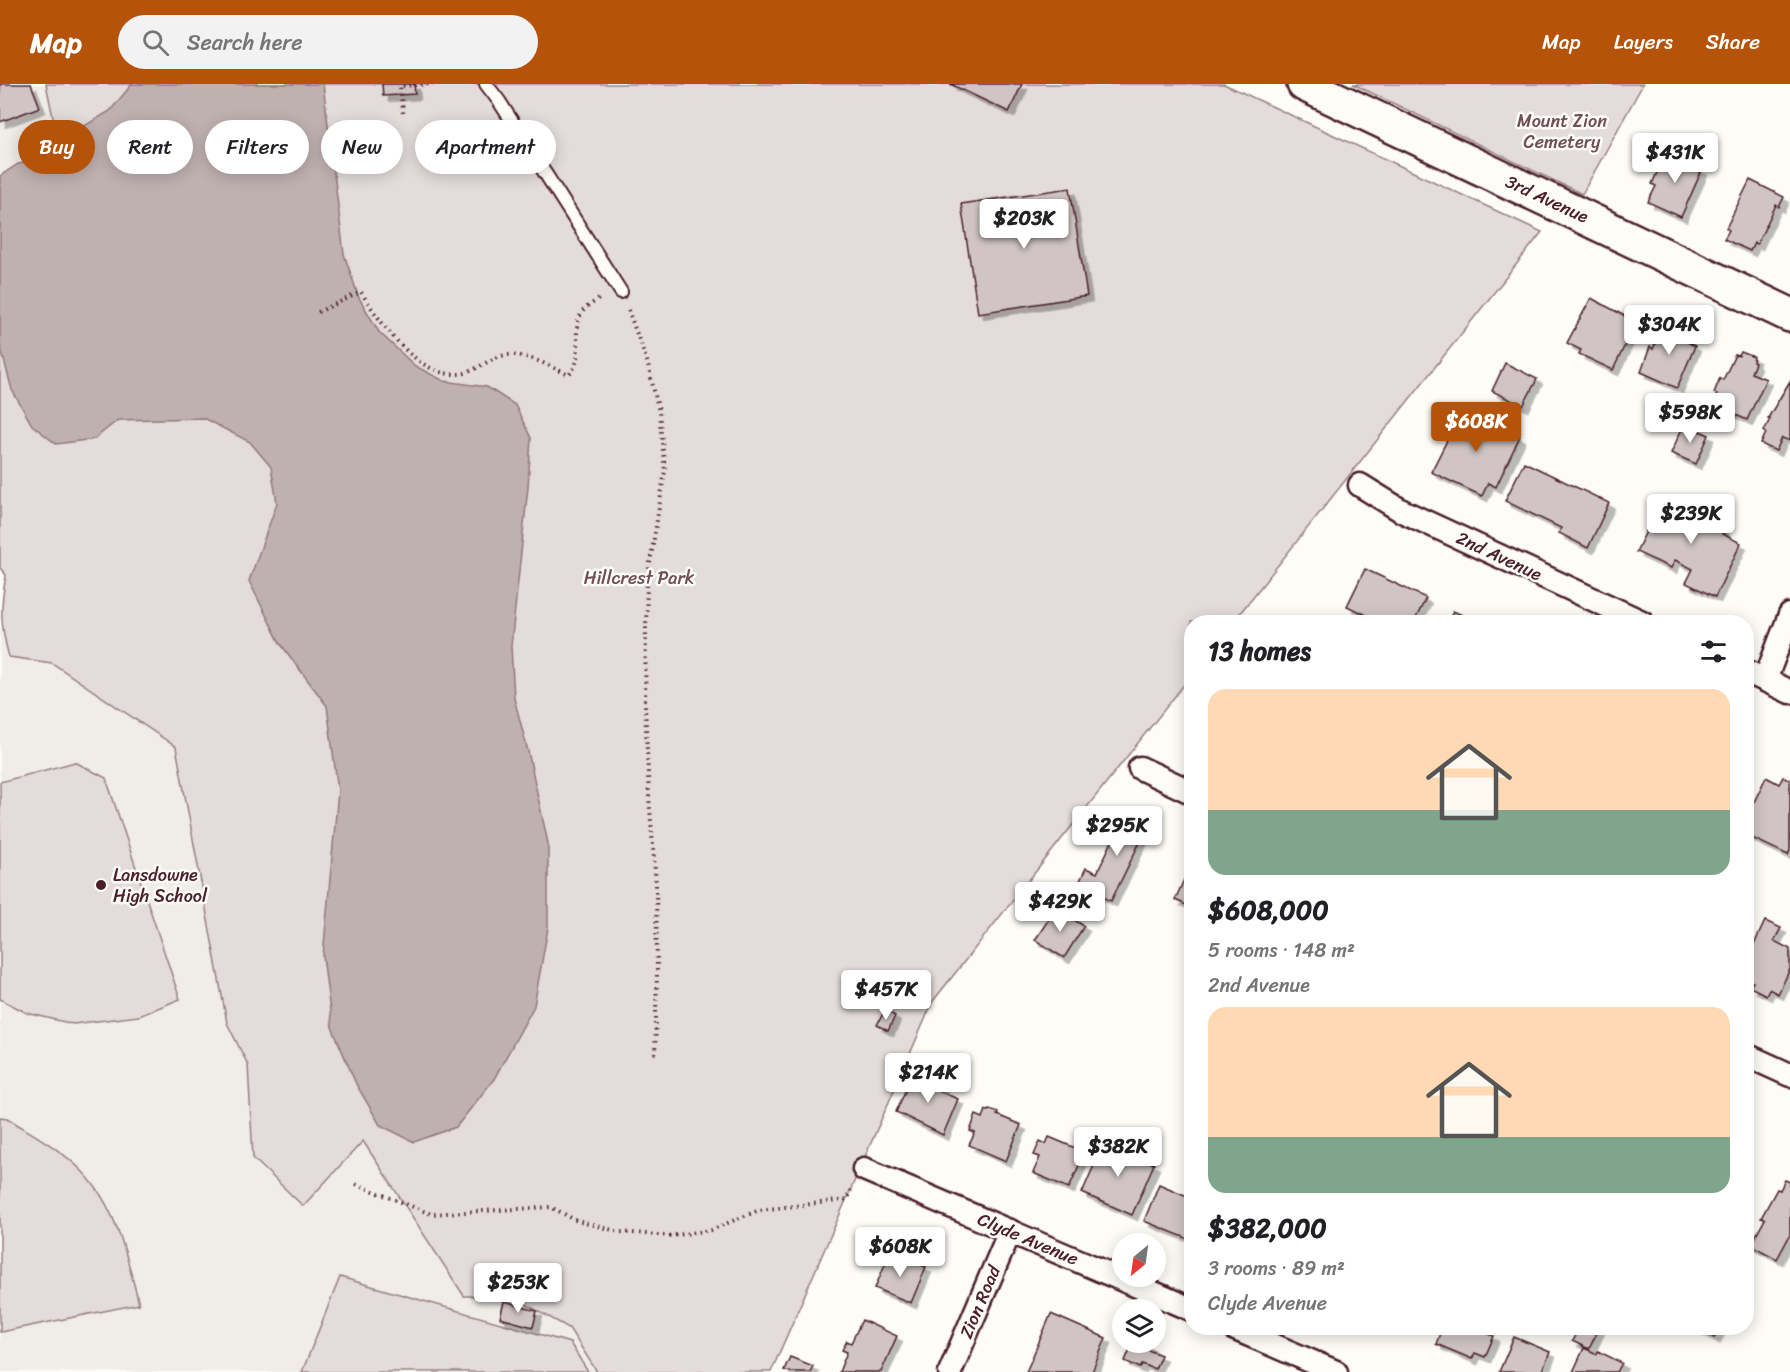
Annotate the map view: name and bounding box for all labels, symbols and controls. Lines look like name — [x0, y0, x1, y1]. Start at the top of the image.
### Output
search box — [118, 15, 538, 69]
text: Map — [30, 18, 82, 67]
text: Search here — [187, 23, 303, 62]
text: Map — [1542, 23, 1581, 61]
text: Layers — [1614, 23, 1673, 61]
text: Share — [1706, 23, 1760, 61]
icon: search — [139, 26, 172, 59]
park label: Mount Zion Cemetery — [1517, 105, 1607, 158]
chip: Buy — [18, 120, 95, 174]
chip: Rent — [107, 120, 193, 174]
chip: Filters — [205, 120, 309, 174]
chip: New — [321, 120, 403, 174]
chip: Apartment — [415, 120, 556, 174]
pin: $431K — [1633, 133, 1717, 184]
text: $431K — [1646, 135, 1704, 170]
street label: 3rd Avenue — [1500, 166, 1594, 232]
pin: $203K — [982, 199, 1066, 250]
text: $203K — [994, 201, 1054, 236]
pin: $304K — [1627, 305, 1711, 356]
text: $304K — [1638, 307, 1700, 342]
pin: $598K — [1648, 393, 1732, 444]
text: $598K — [1659, 395, 1721, 430]
pin: $608K — [1434, 402, 1518, 453]
text: $608K — [1445, 404, 1507, 439]
pin: $239K — [1649, 494, 1733, 545]
text: $239K — [1661, 496, 1721, 531]
street label: 2nd Avenue — [1451, 522, 1548, 590]
park label: Hillcrest Park — [584, 562, 695, 594]
text: 13 homes — [1208, 628, 1311, 674]
icon: filters — [1697, 635, 1730, 668]
icon: home — [1415, 728, 1523, 836]
pin: $295K — [1075, 806, 1159, 857]
text: $295K — [1086, 808, 1148, 843]
place label: Lansdowne High School — [113, 859, 208, 912]
marker: Lansdowne High School — [94, 878, 108, 892]
pin: $429K — [1018, 882, 1102, 933]
text: $429K — [1029, 884, 1091, 919]
text: $608,000 — [1208, 887, 1329, 933]
text: 5 rooms · 148 m² — [1208, 933, 1355, 968]
text: 2nd Avenue — [1208, 968, 1310, 1003]
pin: $457K — [844, 970, 928, 1021]
text: $457K — [855, 972, 917, 1007]
icon: home — [1415, 1046, 1523, 1154]
pin: $214K — [886, 1053, 970, 1104]
text: $214K — [899, 1055, 957, 1090]
pin: $382K — [1076, 1127, 1160, 1178]
text: $382K — [1088, 1129, 1148, 1164]
street label: Clyde Avenue — [972, 1203, 1084, 1275]
text: $382,000 — [1208, 1205, 1327, 1251]
pin: $608K — [858, 1227, 942, 1278]
text: $608K — [869, 1229, 931, 1264]
north arrow — [1112, 1233, 1166, 1287]
map controls — [1112, 1233, 1166, 1353]
text: 3 rooms · 89 m² — [1208, 1251, 1345, 1286]
street label: Zion Road — [950, 1259, 1010, 1344]
pin: $253K — [476, 1263, 560, 1314]
text: $253K — [488, 1265, 548, 1300]
text: Clyde Avenue — [1208, 1286, 1327, 1321]
button: layers — [1112, 1299, 1166, 1353]

